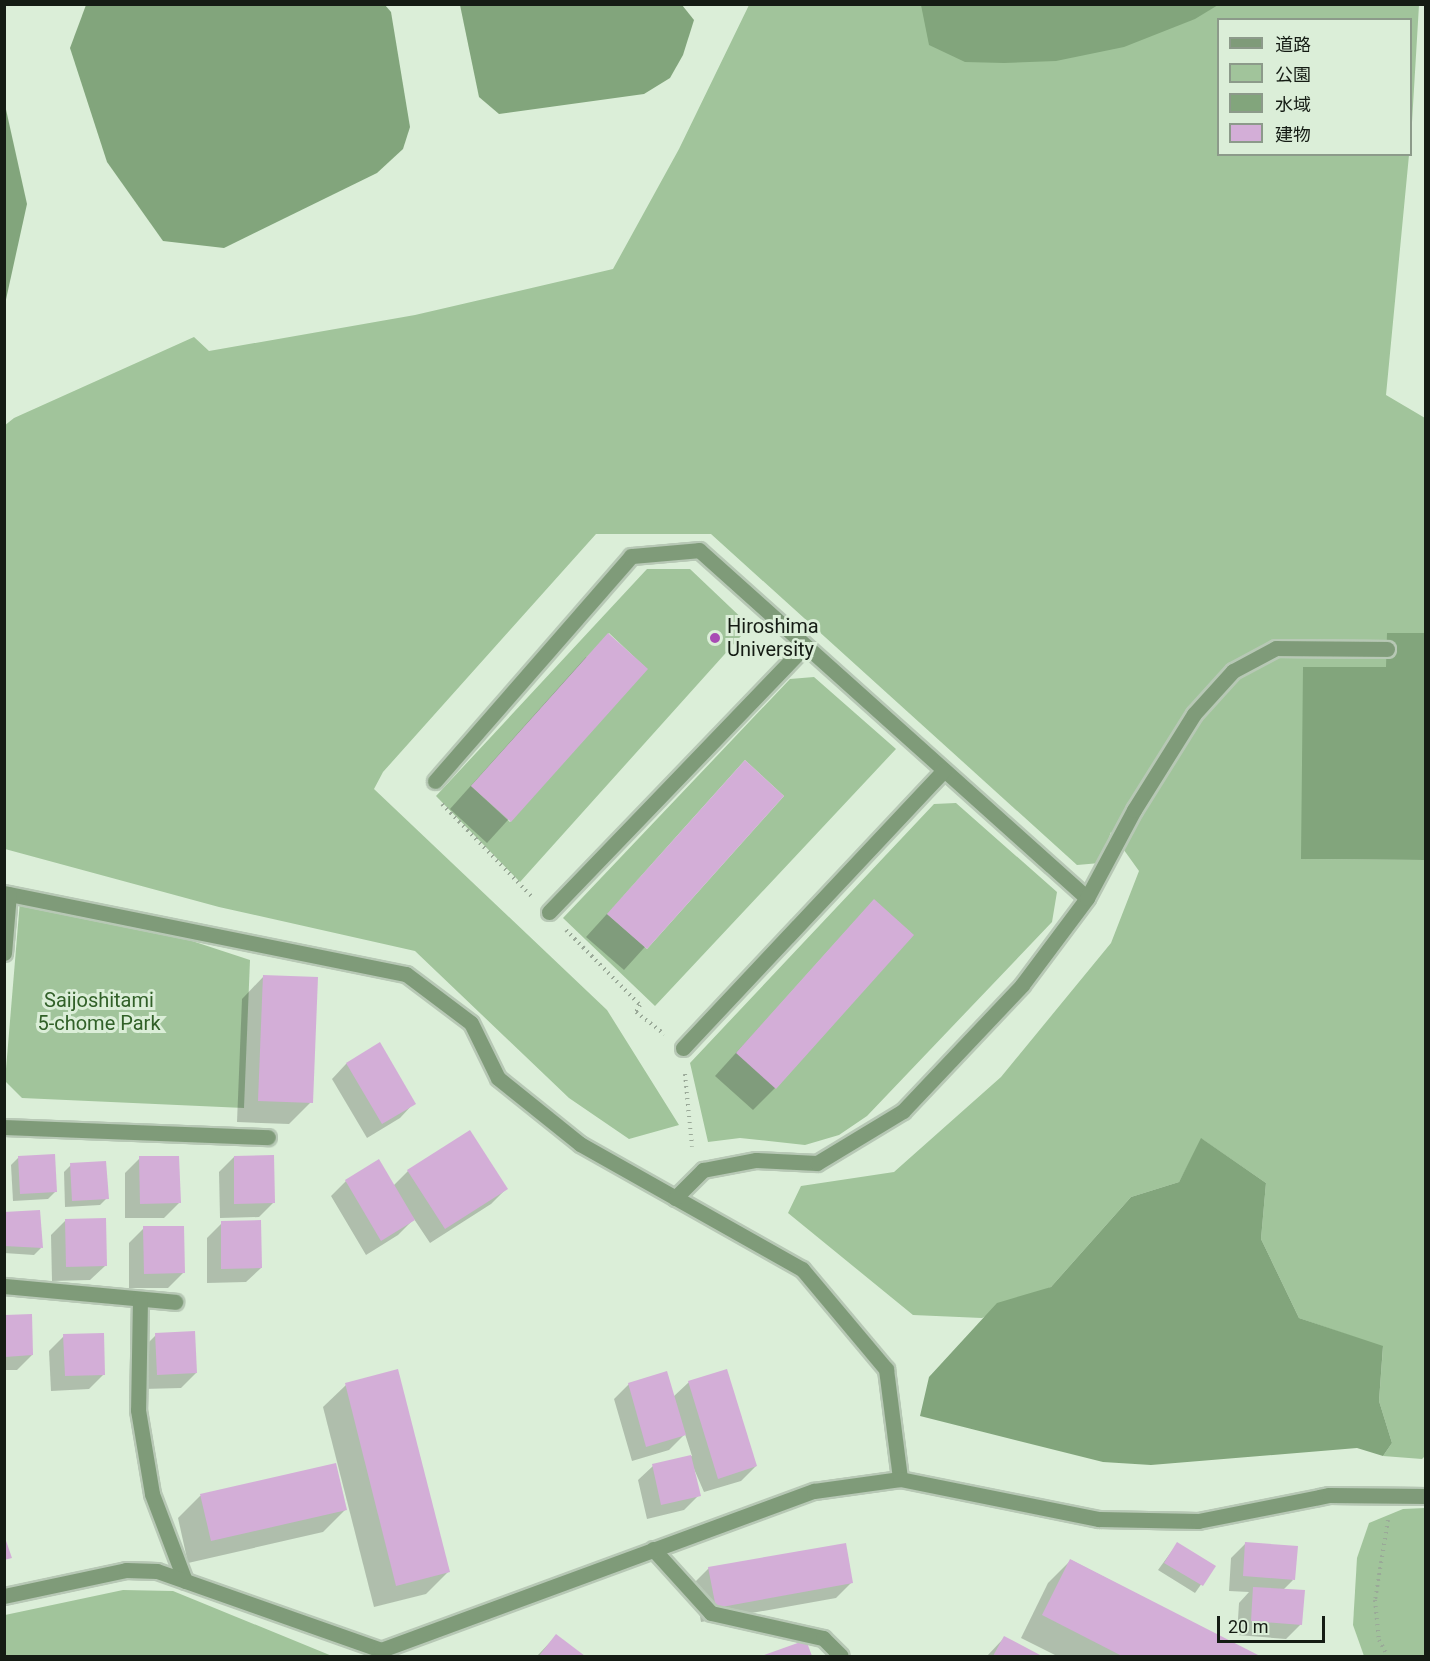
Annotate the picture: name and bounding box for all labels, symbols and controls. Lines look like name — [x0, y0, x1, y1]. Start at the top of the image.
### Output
legend — [1217, 18, 1412, 156]
text: 道路 — [1275, 34, 1311, 55]
text: 公園 — [1275, 64, 1311, 85]
text: 水域 — [1275, 94, 1311, 115]
text: 建物 — [1275, 124, 1311, 145]
place label: Hiroshima University — [727, 614, 819, 661]
marker: Hiroshima University — [708, 631, 722, 645]
park label: Saijoshitami 5-chome Park — [37, 988, 161, 1035]
scale bar — [1220, 1604, 1328, 1642]
text: 20 m — [1228, 1616, 1268, 1637]

